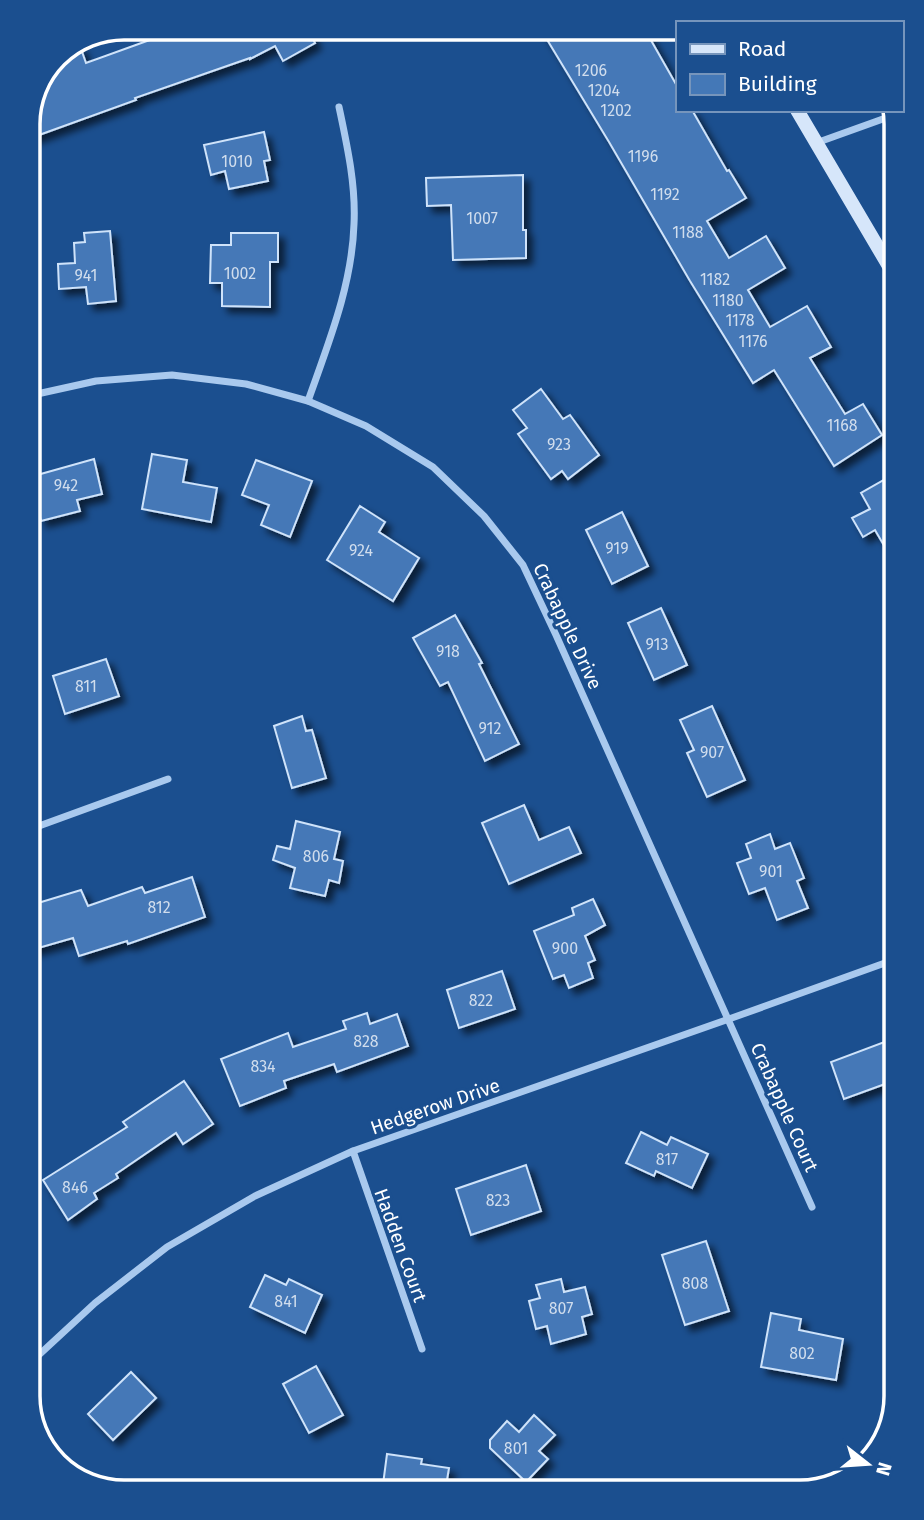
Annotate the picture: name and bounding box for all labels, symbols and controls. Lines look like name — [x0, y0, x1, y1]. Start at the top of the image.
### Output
legend — [676, 21, 903, 112]
text: Road — [738, 36, 786, 62]
house number: 1206 — [575, 61, 607, 80]
text: Building — [738, 71, 817, 97]
house number: 1204 — [588, 81, 621, 100]
house number: 1202 — [600, 101, 632, 120]
house number: 1196 — [628, 147, 658, 166]
house number: 1010 — [221, 152, 253, 171]
house number: 1192 — [650, 185, 680, 204]
house number: 1007 — [466, 209, 498, 228]
house number: 1188 — [672, 223, 704, 242]
house number: 1002 — [224, 264, 256, 283]
house number: 941 — [75, 266, 97, 285]
house number: 1182 — [700, 270, 730, 289]
house number: 1180 — [712, 291, 744, 310]
house number: 1178 — [725, 311, 755, 330]
house number: 1176 — [739, 332, 767, 351]
house number: 1168 — [827, 416, 858, 435]
house number: 923 — [547, 435, 571, 454]
house number: 942 — [54, 476, 78, 495]
house number: 919 — [605, 539, 629, 558]
house number: 924 — [349, 541, 374, 560]
street label: Crabapple Drive — [528, 559, 607, 693]
house number: 913 — [646, 635, 669, 654]
house number: 918 — [436, 642, 460, 661]
house number: 811 — [75, 677, 97, 696]
house number: 912 — [479, 719, 502, 738]
house number: 907 — [700, 743, 724, 762]
house number: 806 — [303, 847, 329, 866]
house number: 901 — [759, 862, 783, 881]
house number: 812 — [147, 898, 171, 917]
house number: 900 — [552, 939, 578, 958]
house number: 822 — [469, 991, 493, 1010]
house number: 828 — [353, 1032, 379, 1051]
street label: Crabapple Court — [746, 1039, 823, 1175]
house number: 834 — [250, 1057, 276, 1076]
street label: Hedgerow Drive — [367, 1074, 503, 1139]
house number: 817 — [656, 1150, 678, 1169]
house number: 846 — [62, 1178, 88, 1197]
street label: Hadden Court — [369, 1185, 432, 1305]
house number: 823 — [486, 1191, 510, 1210]
house number: 808 — [682, 1274, 708, 1293]
house number: 841 — [274, 1292, 298, 1311]
house number: 807 — [549, 1299, 573, 1318]
house number: 802 — [789, 1344, 815, 1363]
north arrow — [833, 1429, 903, 1499]
house number: 801 — [504, 1439, 528, 1458]
text: N — [871, 1459, 897, 1478]

